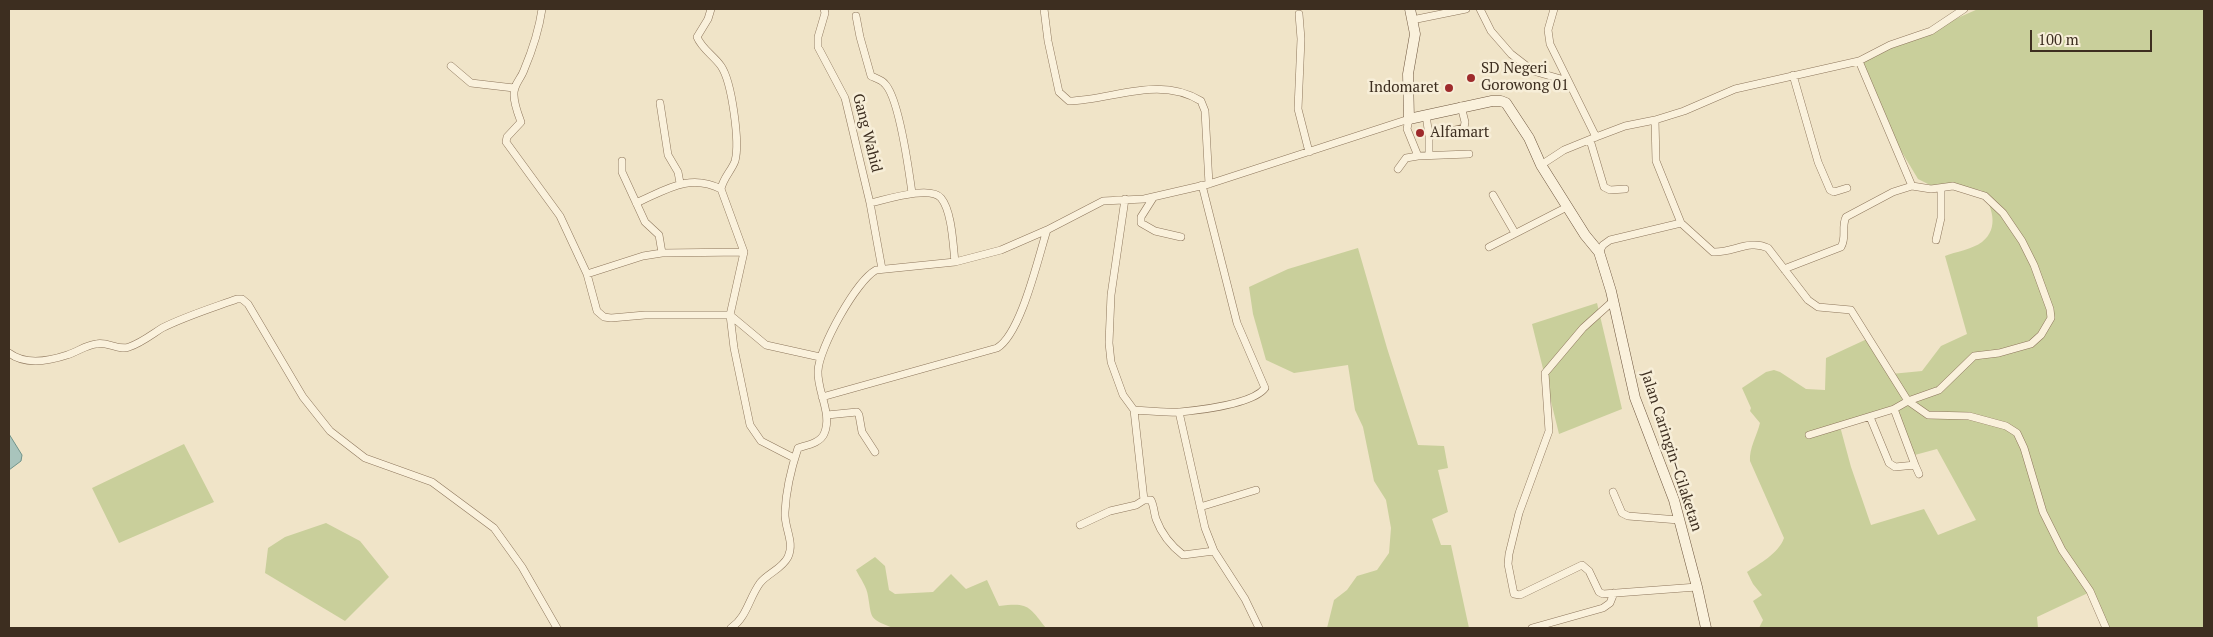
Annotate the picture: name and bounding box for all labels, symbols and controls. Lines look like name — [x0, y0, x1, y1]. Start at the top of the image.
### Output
scale bar — [2033, 20, 2156, 52]
text: 100 m — [2038, 29, 2079, 49]
place label: SD Negeri Gorowong 01 — [1481, 60, 1569, 95]
marker: SD Negeri Gorowong 01 — [1465, 72, 1477, 84]
place label: Indomaret — [1369, 79, 1439, 97]
marker: Indomaret — [1443, 82, 1455, 94]
street label: Gang Wahid — [849, 92, 885, 174]
place label: Alfamart — [1430, 124, 1489, 142]
marker: Alfamart — [1414, 127, 1426, 139]
street label: Jalan Caringin–Cilaketan — [1637, 368, 1705, 534]

